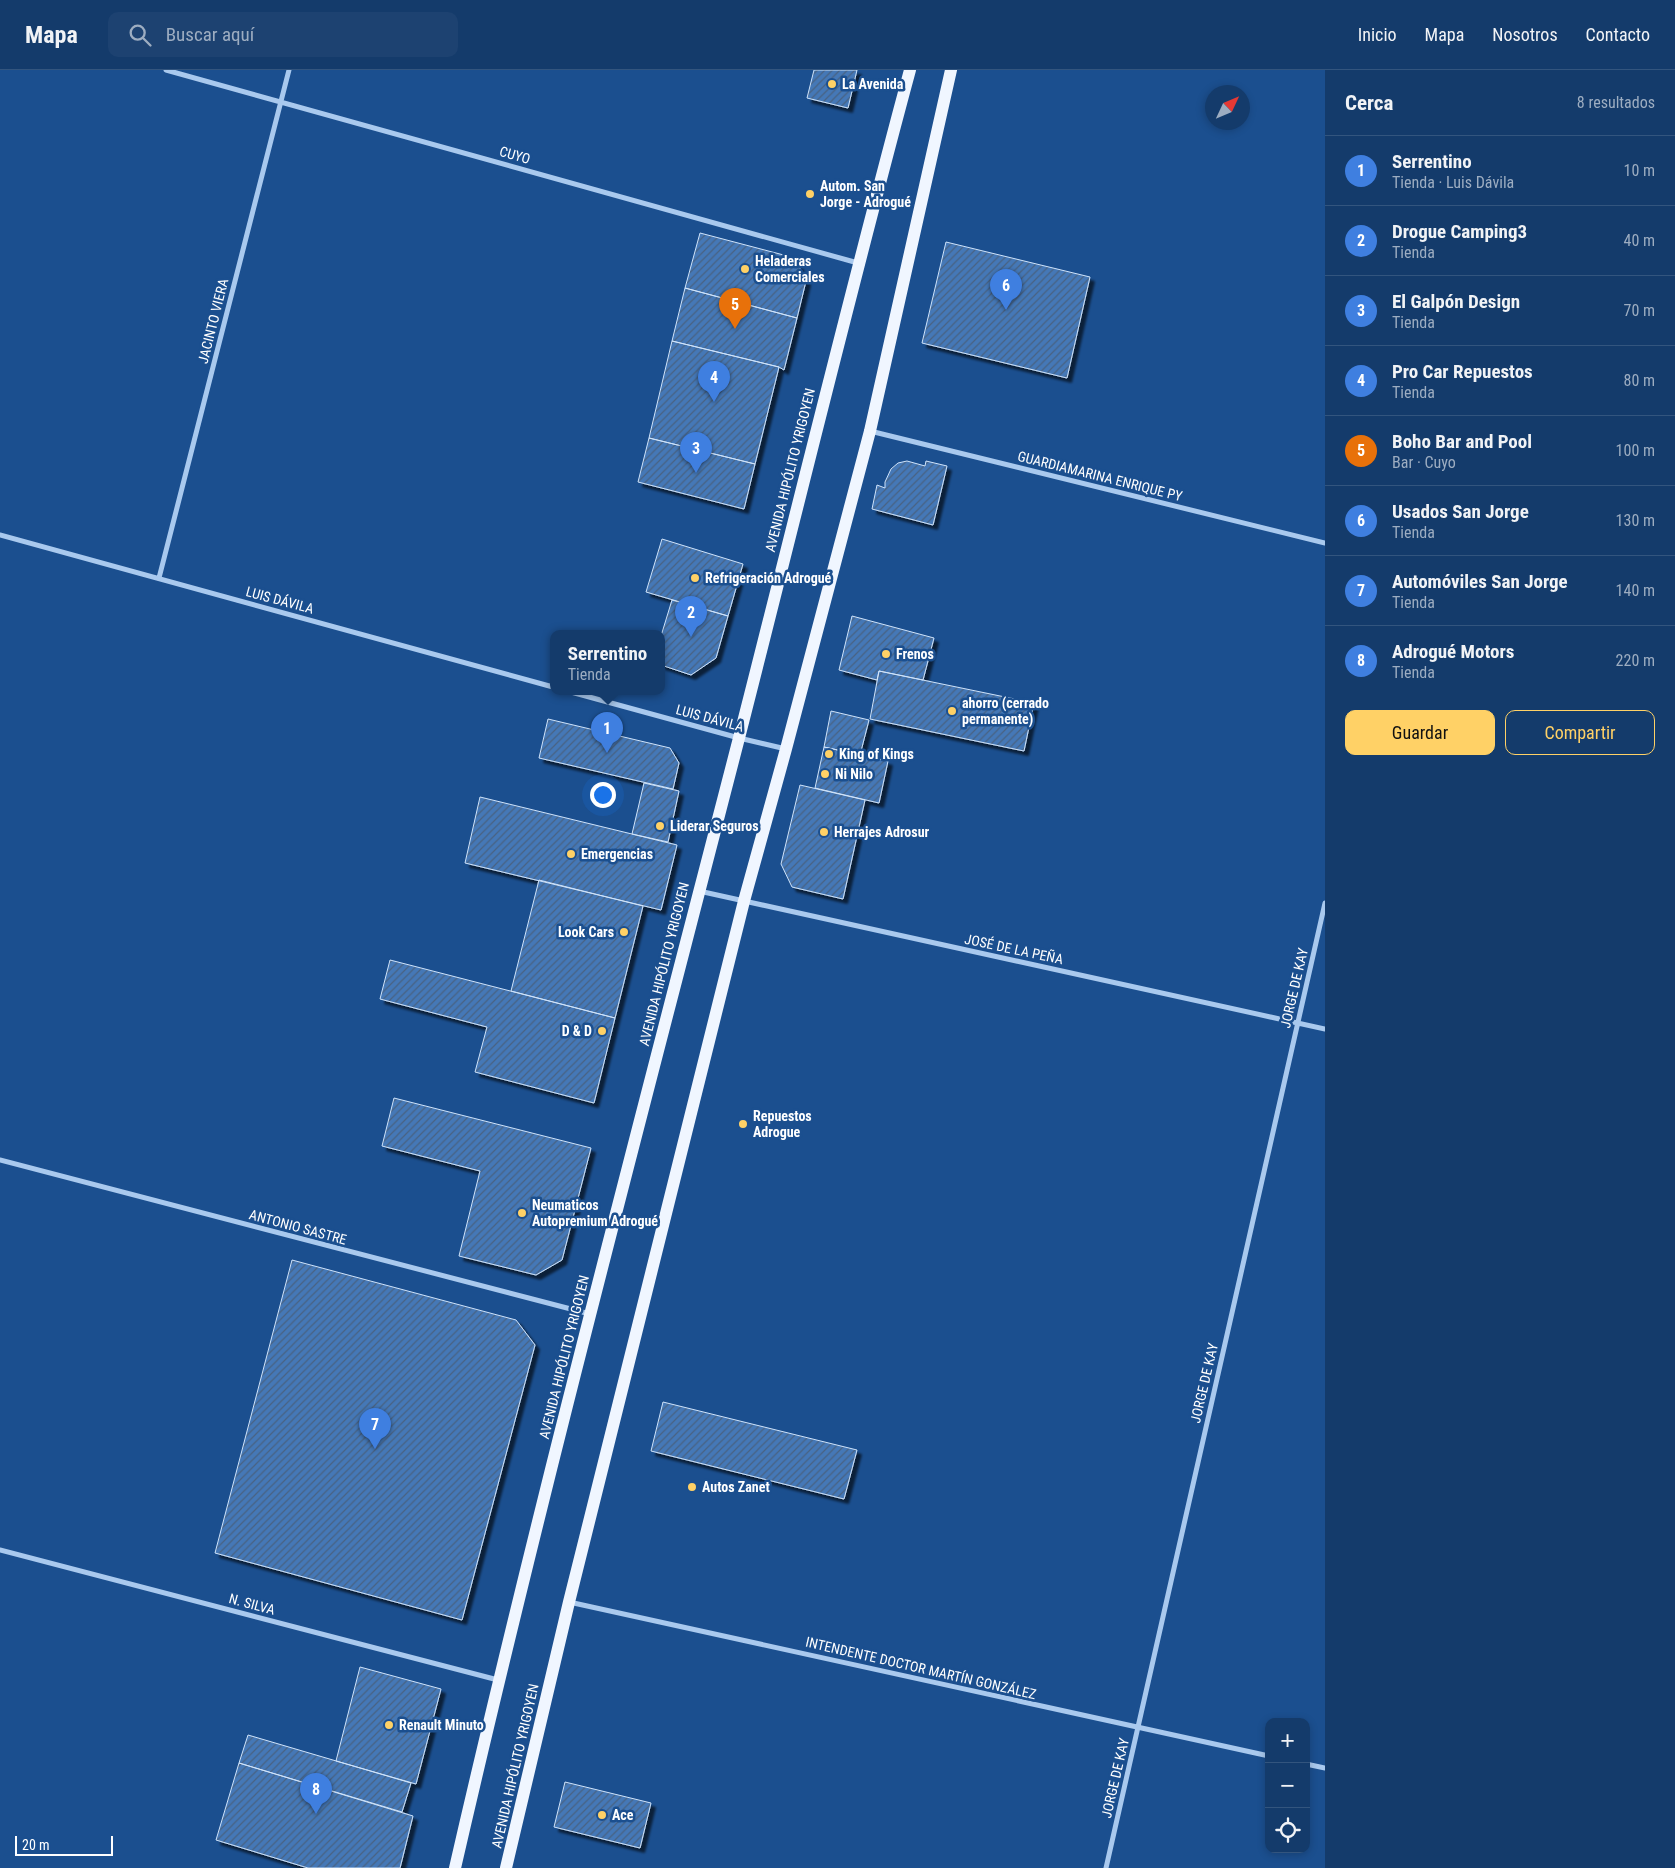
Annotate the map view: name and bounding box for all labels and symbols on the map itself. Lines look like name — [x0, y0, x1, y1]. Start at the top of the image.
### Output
place label: La Avenida — [842, 76, 904, 92]
marker: La Avenida — [826, 78, 838, 90]
north arrow — [1205, 85, 1250, 130]
street label: CUYO — [498, 143, 532, 167]
place label: Autom. San Jorge - Adrogué — [820, 178, 911, 210]
marker: Autom. San Jorge - Adrogué — [804, 188, 816, 200]
place label: Heladeras Comerciales — [755, 253, 825, 285]
marker: Heladeras Comerciales — [739, 263, 751, 275]
pin: 6 — [990, 269, 1022, 310]
street label: JACINTO VIERA — [195, 277, 231, 365]
pin: 5 — [719, 288, 751, 329]
pin: 4 — [698, 361, 730, 402]
street label: AVENIDA HIPÓLITO YRIGOYEN — [761, 386, 818, 554]
pin: 3 — [680, 432, 712, 473]
street label: GUARDIAMARINA ENRIQUE PY — [1016, 448, 1185, 504]
place label: Refrigeración Adrogué — [705, 570, 832, 586]
marker: Refrigeración Adrogué — [689, 572, 701, 584]
street label: LUIS DÁVILA — [244, 582, 316, 617]
pin: 2 — [675, 596, 707, 637]
place label: Frenos — [896, 646, 934, 662]
marker: Frenos — [880, 648, 892, 660]
place label: ahorro (cerrado permanente) — [962, 695, 1049, 728]
street label: LUIS DÁVILA — [674, 700, 746, 735]
marker: ahorro (cerrado permanente) — [946, 705, 958, 717]
pin: 1 — [591, 712, 623, 753]
place label: King of Kings — [839, 746, 914, 762]
marker: King of Kings — [823, 748, 835, 760]
place label: Ni Nilo — [835, 766, 873, 782]
marker: Ni Nilo — [819, 768, 831, 780]
your location — [590, 782, 616, 808]
place label: Liderar Seguros — [670, 818, 759, 834]
marker: Liderar Seguros — [654, 820, 666, 832]
place label: Herrajes Adrosur — [834, 824, 930, 840]
marker: Herrajes Adrosur — [818, 826, 830, 838]
place label: Emergencias — [581, 846, 653, 862]
marker: Emergencias — [565, 848, 577, 860]
street label: AVENIDA HIPÓLITO YRIGOYEN — [635, 880, 692, 1048]
place label: Look Cars — [558, 924, 614, 940]
marker: Look Cars — [618, 926, 630, 938]
street label: JOSÉ DE LA PEÑA — [963, 930, 1065, 967]
street label: JORGE DE KAY — [1277, 946, 1311, 1030]
place label: D & D — [562, 1023, 592, 1039]
marker: D & D — [596, 1025, 608, 1037]
place label: Repuestos Adrogue — [753, 1108, 812, 1140]
marker: Repuestos Adrogue — [737, 1118, 749, 1130]
place label: Neumaticos Autopremium Adrogué — [532, 1197, 658, 1229]
street label: ANTONIO SASTRE — [248, 1206, 348, 1248]
marker: Neumaticos Autopremium Adrogué — [516, 1207, 528, 1219]
street label: AVENIDA HIPÓLITO YRIGOYEN — [535, 1273, 592, 1441]
street label: JORGE DE KAY — [1187, 1341, 1221, 1425]
pin: 7 — [359, 1408, 391, 1449]
place label: Autos Zanet — [702, 1479, 770, 1495]
marker: Autos Zanet — [686, 1481, 698, 1493]
street label: N. SILVA — [227, 1590, 277, 1618]
street label: INTENDENTE DOCTOR MARTÍN GONZÁLEZ — [804, 1633, 1038, 1702]
street label: AVENIDA HIPÓLITO YRIGOYEN — [487, 1682, 542, 1850]
place label: Renault Minuto — [399, 1717, 484, 1733]
marker: Renault Minuto — [383, 1719, 395, 1731]
street label: JORGE DE KAY — [1098, 1736, 1132, 1820]
pin: 8 — [300, 1773, 332, 1814]
place label: Ace — [612, 1807, 634, 1823]
marker: Ace — [596, 1809, 608, 1821]
scale bar — [15, 1833, 112, 1856]

